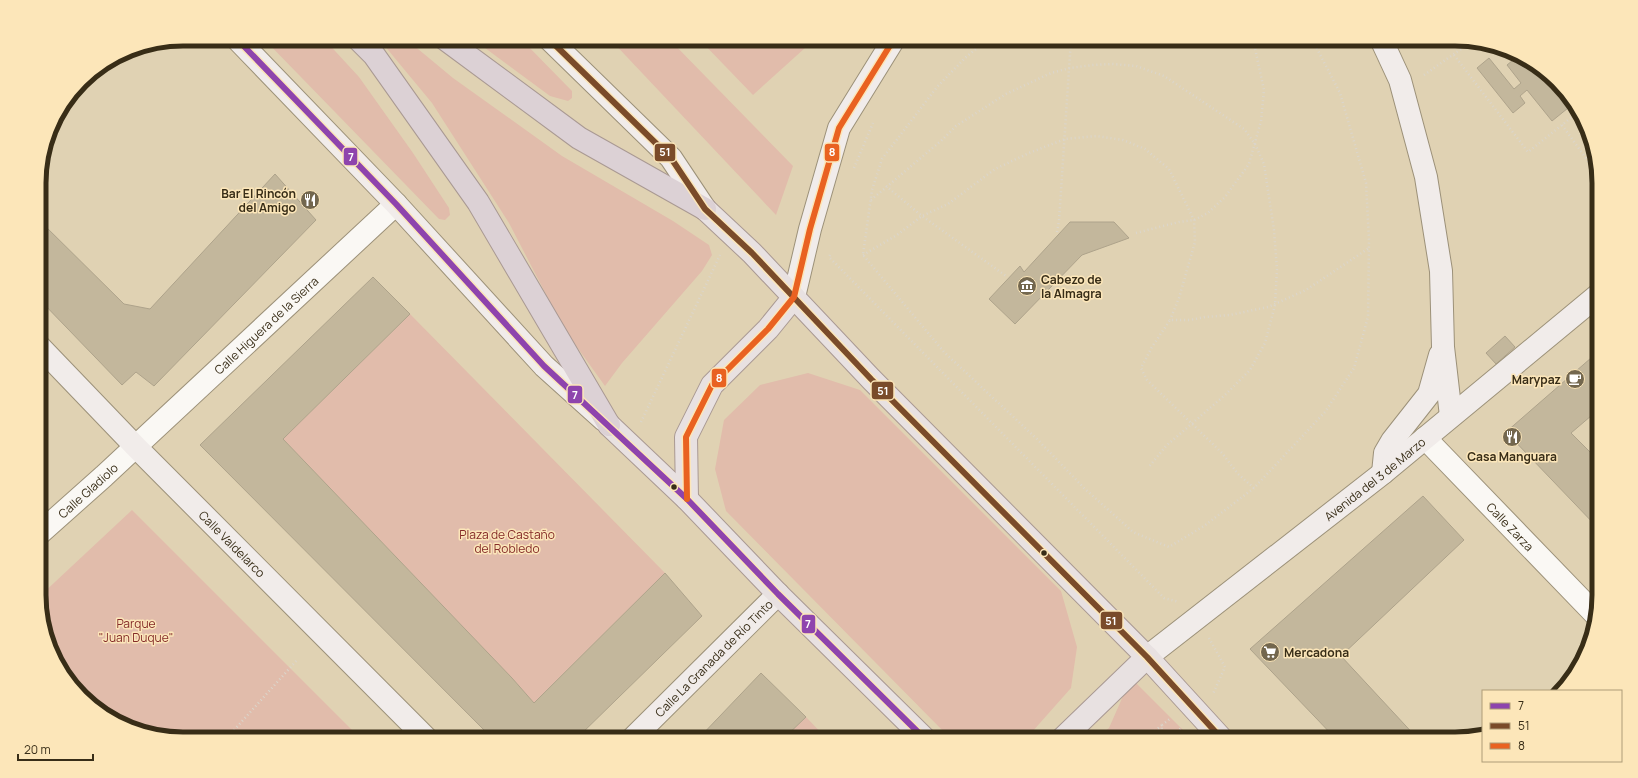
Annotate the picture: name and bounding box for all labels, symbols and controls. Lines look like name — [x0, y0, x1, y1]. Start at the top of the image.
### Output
line badge: 51 — [654, 143, 676, 162]
line badge: 8 — [824, 143, 840, 162]
text: 51 — [659, 144, 671, 159]
text: 8 — [829, 144, 836, 159]
line badge: 7 — [343, 147, 358, 166]
text: 7 — [348, 149, 354, 164]
place label: Bar El Rincón del Amigo — [221, 185, 296, 216]
restaurant icon: Bar El Rincón del Amigo — [299, 189, 321, 211]
place label: Cabezo de la Almagra — [1041, 271, 1102, 302]
street label: Calle Higuera de la Sierra — [210, 272, 322, 378]
museum icon: Cabezo de la Almagra — [1016, 275, 1038, 297]
line badge: 8 — [711, 368, 727, 388]
cafe icon: Marypaz — [1564, 368, 1586, 390]
text: 8 — [716, 370, 723, 385]
place label: Marypaz — [1512, 371, 1561, 388]
line badge: 51 — [871, 381, 894, 400]
text: 51 — [877, 383, 889, 398]
line badge: 7 — [567, 385, 583, 404]
text: 7 — [572, 387, 578, 402]
restaurant icon: Casa Manguara — [1501, 426, 1523, 448]
street label: Avenida del 3 de Marzo — [1320, 433, 1429, 524]
place label: Casa Manguara — [1467, 448, 1557, 465]
street label: Calle Gladiolo — [54, 459, 121, 522]
unlabelled marker — [669, 482, 679, 492]
street label: Calle Zarza — [1483, 498, 1538, 554]
street label: Calle Valdelarco — [195, 506, 269, 581]
park label: Plaza de Castaño del Robledo — [459, 526, 555, 557]
unlabelled marker — [1039, 548, 1049, 558]
street label: Calle La Granada de Río Tinto — [651, 596, 776, 720]
line badge: 51 — [1100, 611, 1123, 630]
text: 51 — [1105, 613, 1117, 628]
line badge: 7 — [801, 614, 816, 634]
park label: Parque "Juan Duque" — [99, 615, 173, 646]
text: 7 — [805, 616, 811, 631]
supermarket icon: Mercadona — [1259, 641, 1281, 663]
place label: Mercadona — [1284, 644, 1349, 661]
legend — [1482, 690, 1622, 762]
text: 7 — [1518, 697, 1524, 714]
text: 51 — [1518, 717, 1530, 734]
scale bar — [18, 736, 93, 762]
text: 8 — [1518, 737, 1525, 754]
text: 20 m — [24, 741, 51, 758]

